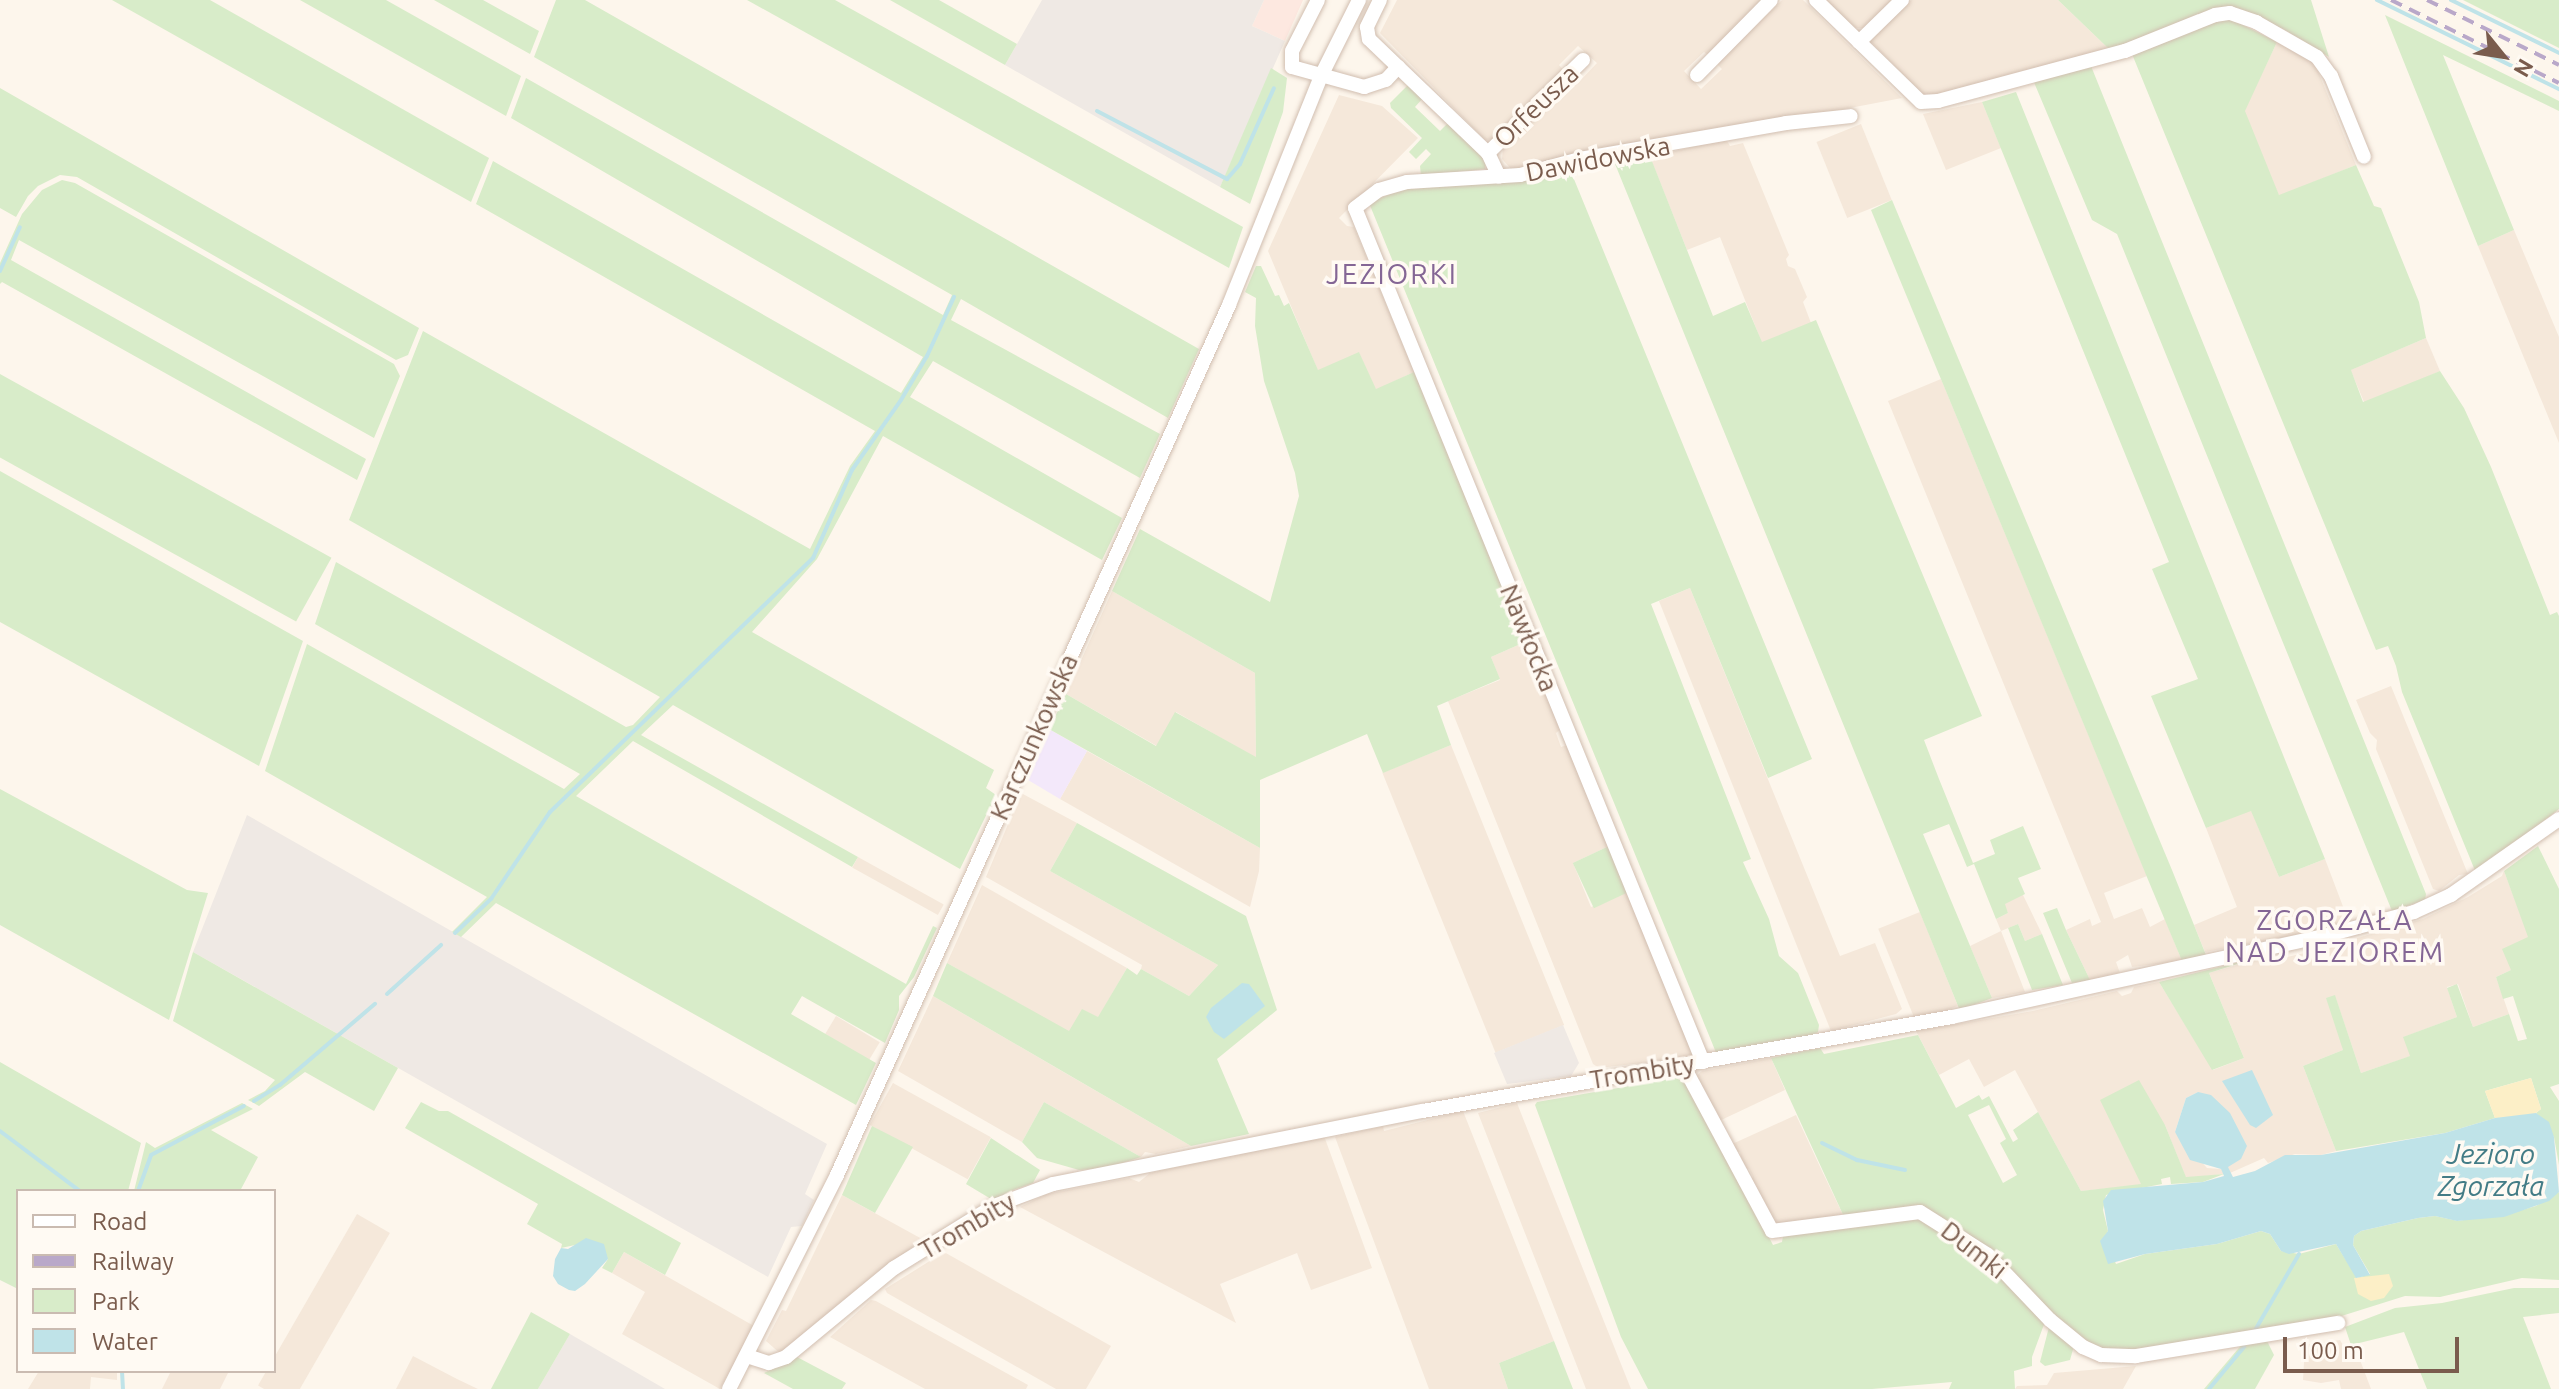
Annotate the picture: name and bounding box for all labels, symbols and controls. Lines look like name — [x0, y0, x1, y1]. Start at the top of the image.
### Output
north arrow — [2463, 16, 2543, 96]
text: N — [2509, 55, 2539, 82]
street label: Orfeusza — [1487, 58, 1585, 154]
street label: Dawidowska — [1523, 130, 1673, 188]
district label: JEZIORKI — [1326, 257, 1458, 291]
street label: Nawłocka — [1493, 580, 1565, 696]
street label: Karczunkowska — [983, 649, 1085, 825]
district label: ZGORZAŁA NAD JEZIOREM — [2225, 903, 2445, 969]
street label: Trombity — [1588, 1048, 1696, 1096]
water label: Jezioro Zgorzała — [2438, 1137, 2544, 1203]
street label: Trombity — [914, 1186, 1020, 1266]
legend — [16, 1189, 276, 1373]
text: Road — [92, 1208, 147, 1235]
street label: Dumki — [1935, 1215, 2013, 1285]
text: Railway — [92, 1248, 174, 1275]
text: Park — [92, 1288, 140, 1315]
scale bar — [2287, 1321, 2463, 1371]
text: Water — [92, 1328, 158, 1355]
text: 100 m — [2297, 1337, 2364, 1364]

